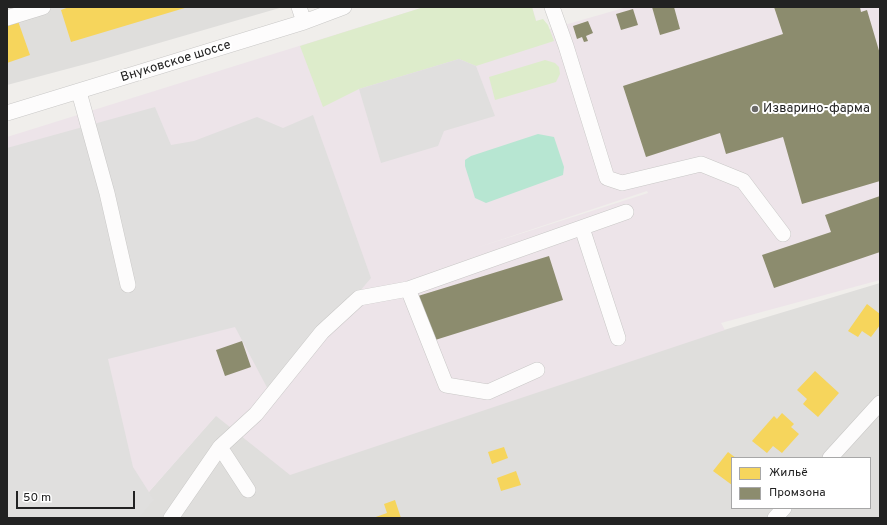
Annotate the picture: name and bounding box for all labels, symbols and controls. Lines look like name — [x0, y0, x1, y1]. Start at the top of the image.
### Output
street label: Внуковское шоссе — [119, 38, 233, 86]
place label: Изварино-фарма — [763, 101, 870, 117]
marker: Изварино-фарма — [750, 104, 760, 114]
legend — [731, 457, 871, 509]
text: Жильё — [769, 465, 808, 481]
scale bar — [18, 483, 137, 509]
text: Промзона — [769, 485, 826, 501]
text: 50 m — [23, 490, 51, 506]

